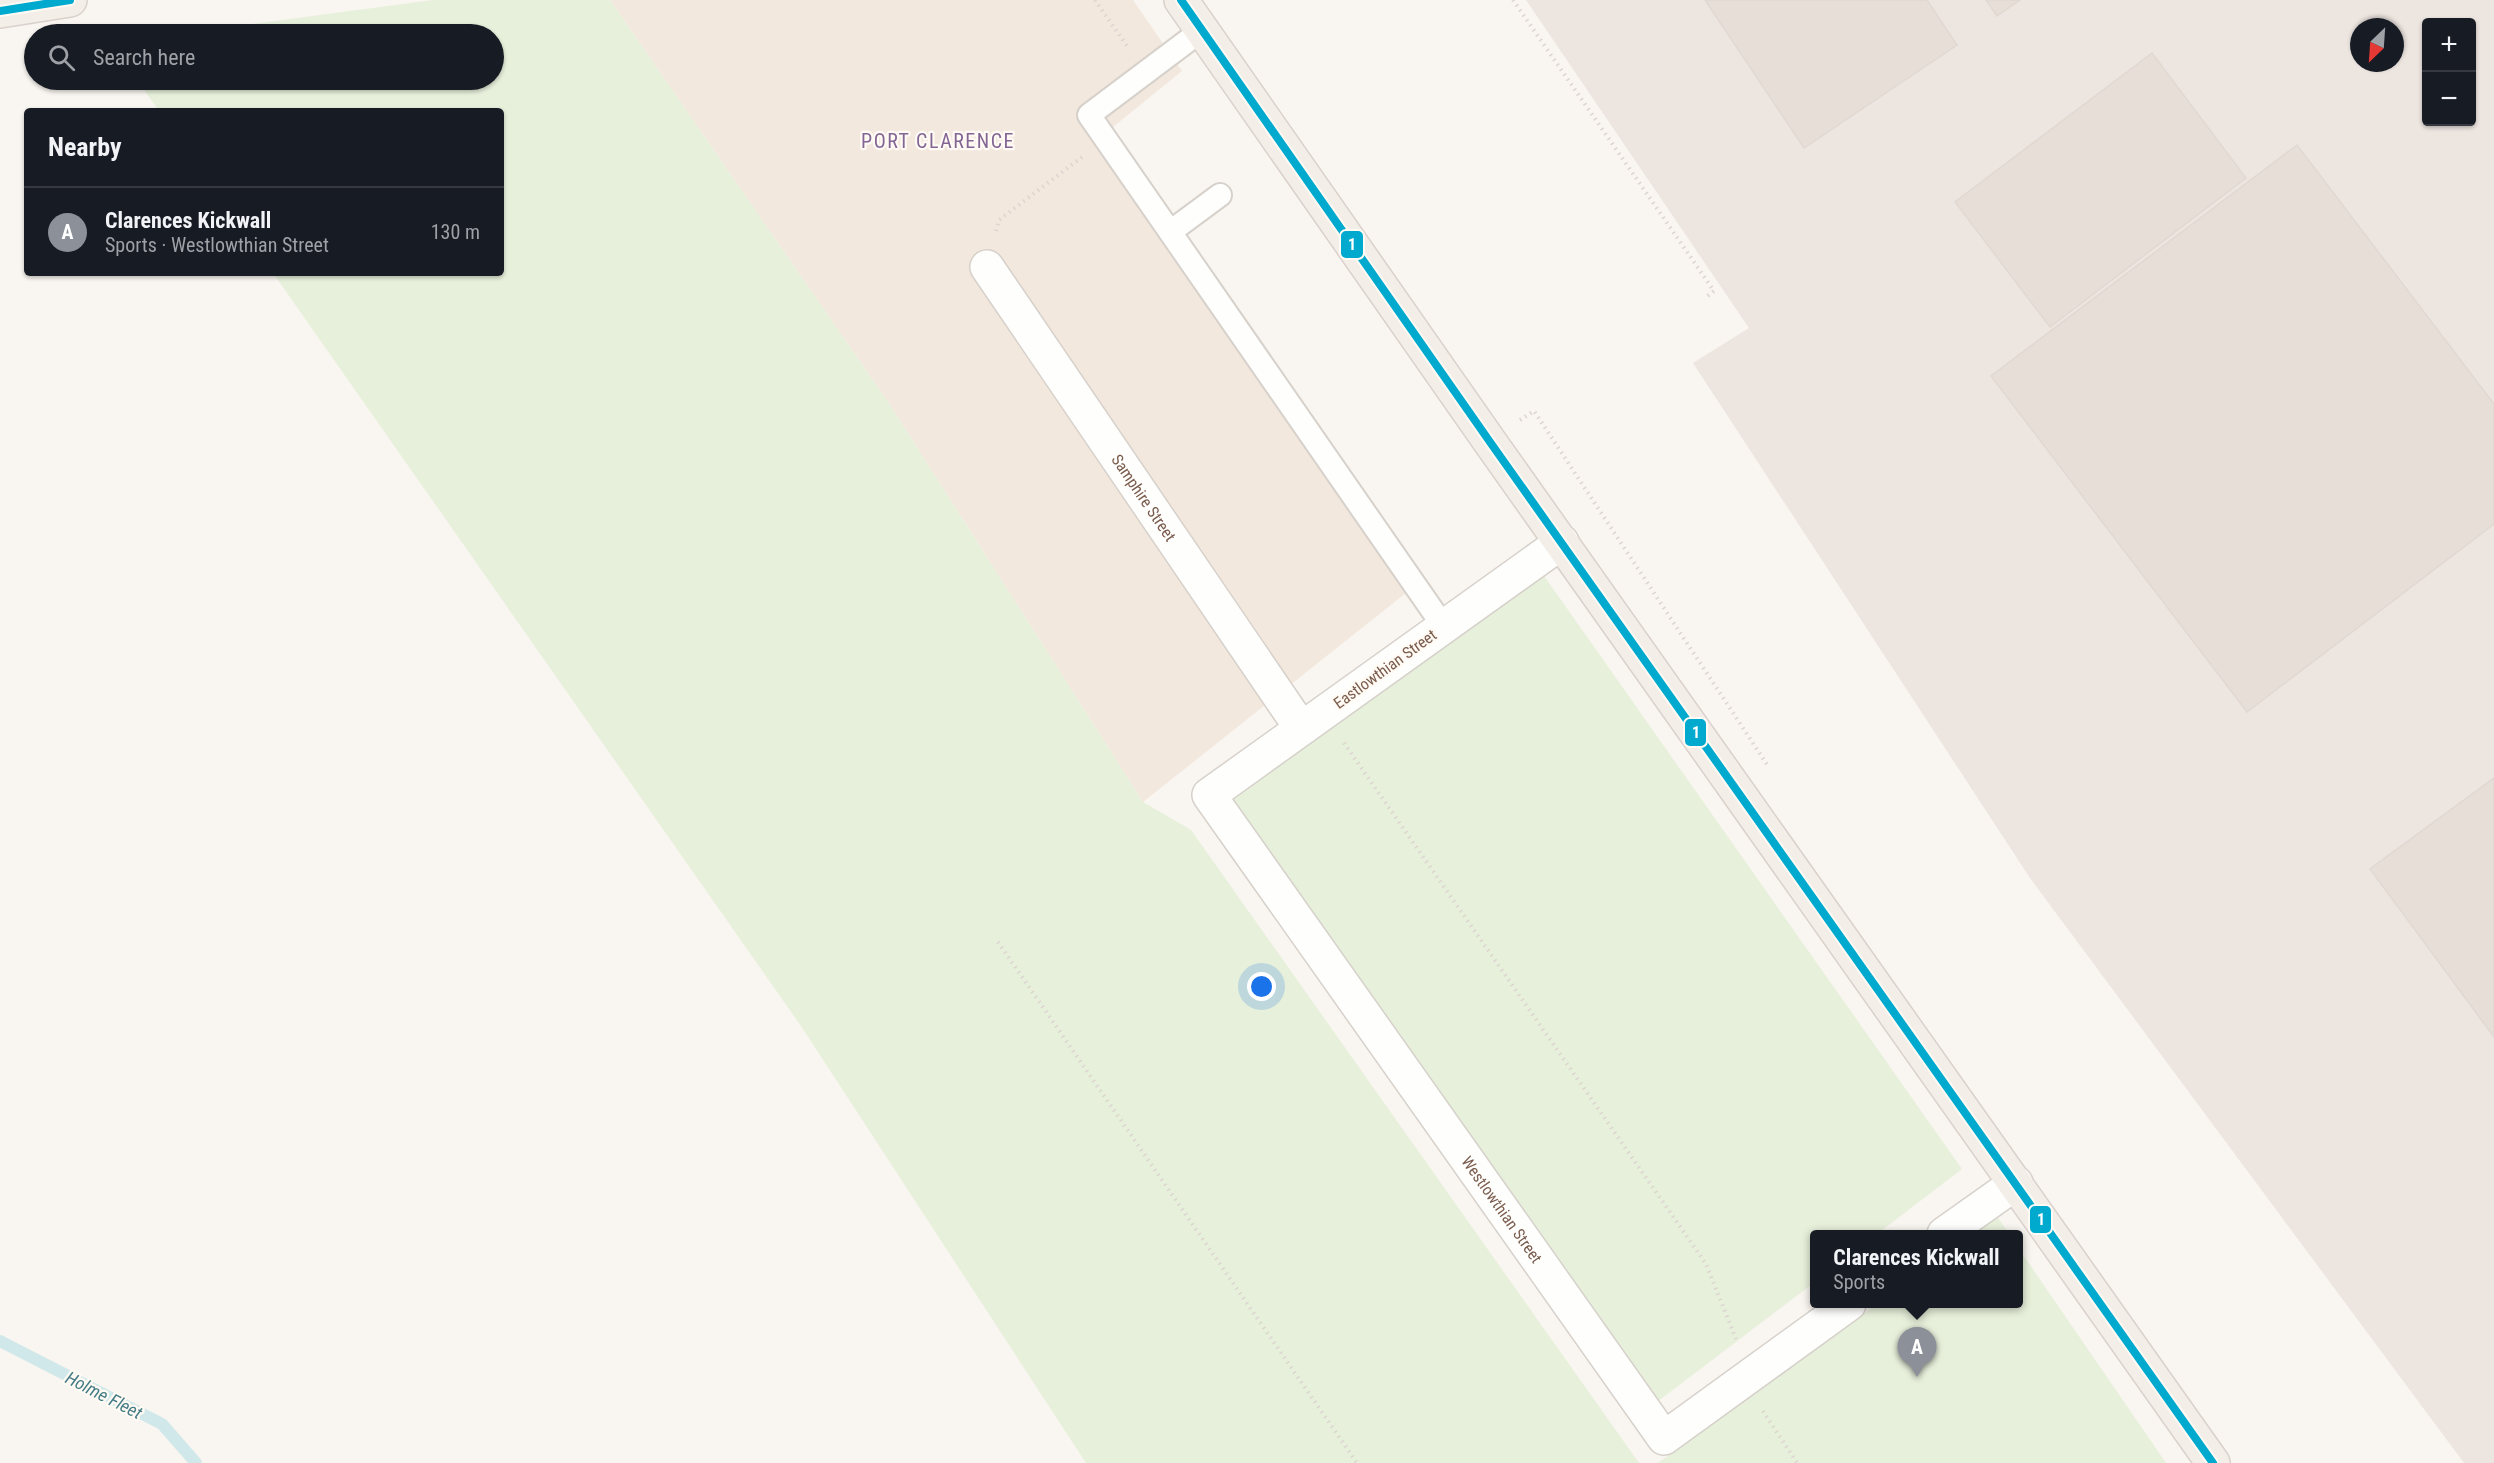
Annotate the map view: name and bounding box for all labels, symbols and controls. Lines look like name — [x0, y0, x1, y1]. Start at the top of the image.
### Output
north arrow — [2350, 18, 2404, 72]
map controls — [2422, 18, 2476, 126]
button: + — [2422, 18, 2476, 72]
search box — [24, 24, 504, 90]
icon: search — [45, 41, 78, 74]
text: Search here — [93, 45, 195, 70]
button: − — [2422, 72, 2476, 126]
district label: PORT CLARENCE — [861, 129, 1015, 153]
text: Nearby — [48, 132, 122, 162]
text: Clarences Kickwall — [105, 208, 271, 233]
text: A — [62, 220, 73, 244]
text: 130 m — [431, 220, 480, 244]
line badge: 1 — [1340, 230, 1364, 259]
text: Sports · Westlowthian Street — [105, 233, 329, 257]
text: 1 — [1348, 235, 1356, 254]
street label: Samphire Street — [1108, 451, 1180, 545]
street label: Eastlowthian Street — [1330, 625, 1440, 713]
line badge: 1 — [1684, 718, 1707, 747]
text: 1 — [1692, 723, 1700, 742]
your location — [1247, 972, 1276, 1001]
street label: Westlowthian Street — [1458, 1152, 1547, 1267]
line badge: 1 — [2029, 1205, 2052, 1234]
text: 1 — [2037, 1210, 2045, 1229]
popup — [1810, 1230, 2023, 1308]
text: Clarences Kickwall — [1833, 1245, 2000, 1270]
text: Sports — [1833, 1270, 1885, 1294]
pin: A — [1898, 1328, 1936, 1377]
water label: Holme Fleet — [62, 1367, 146, 1424]

